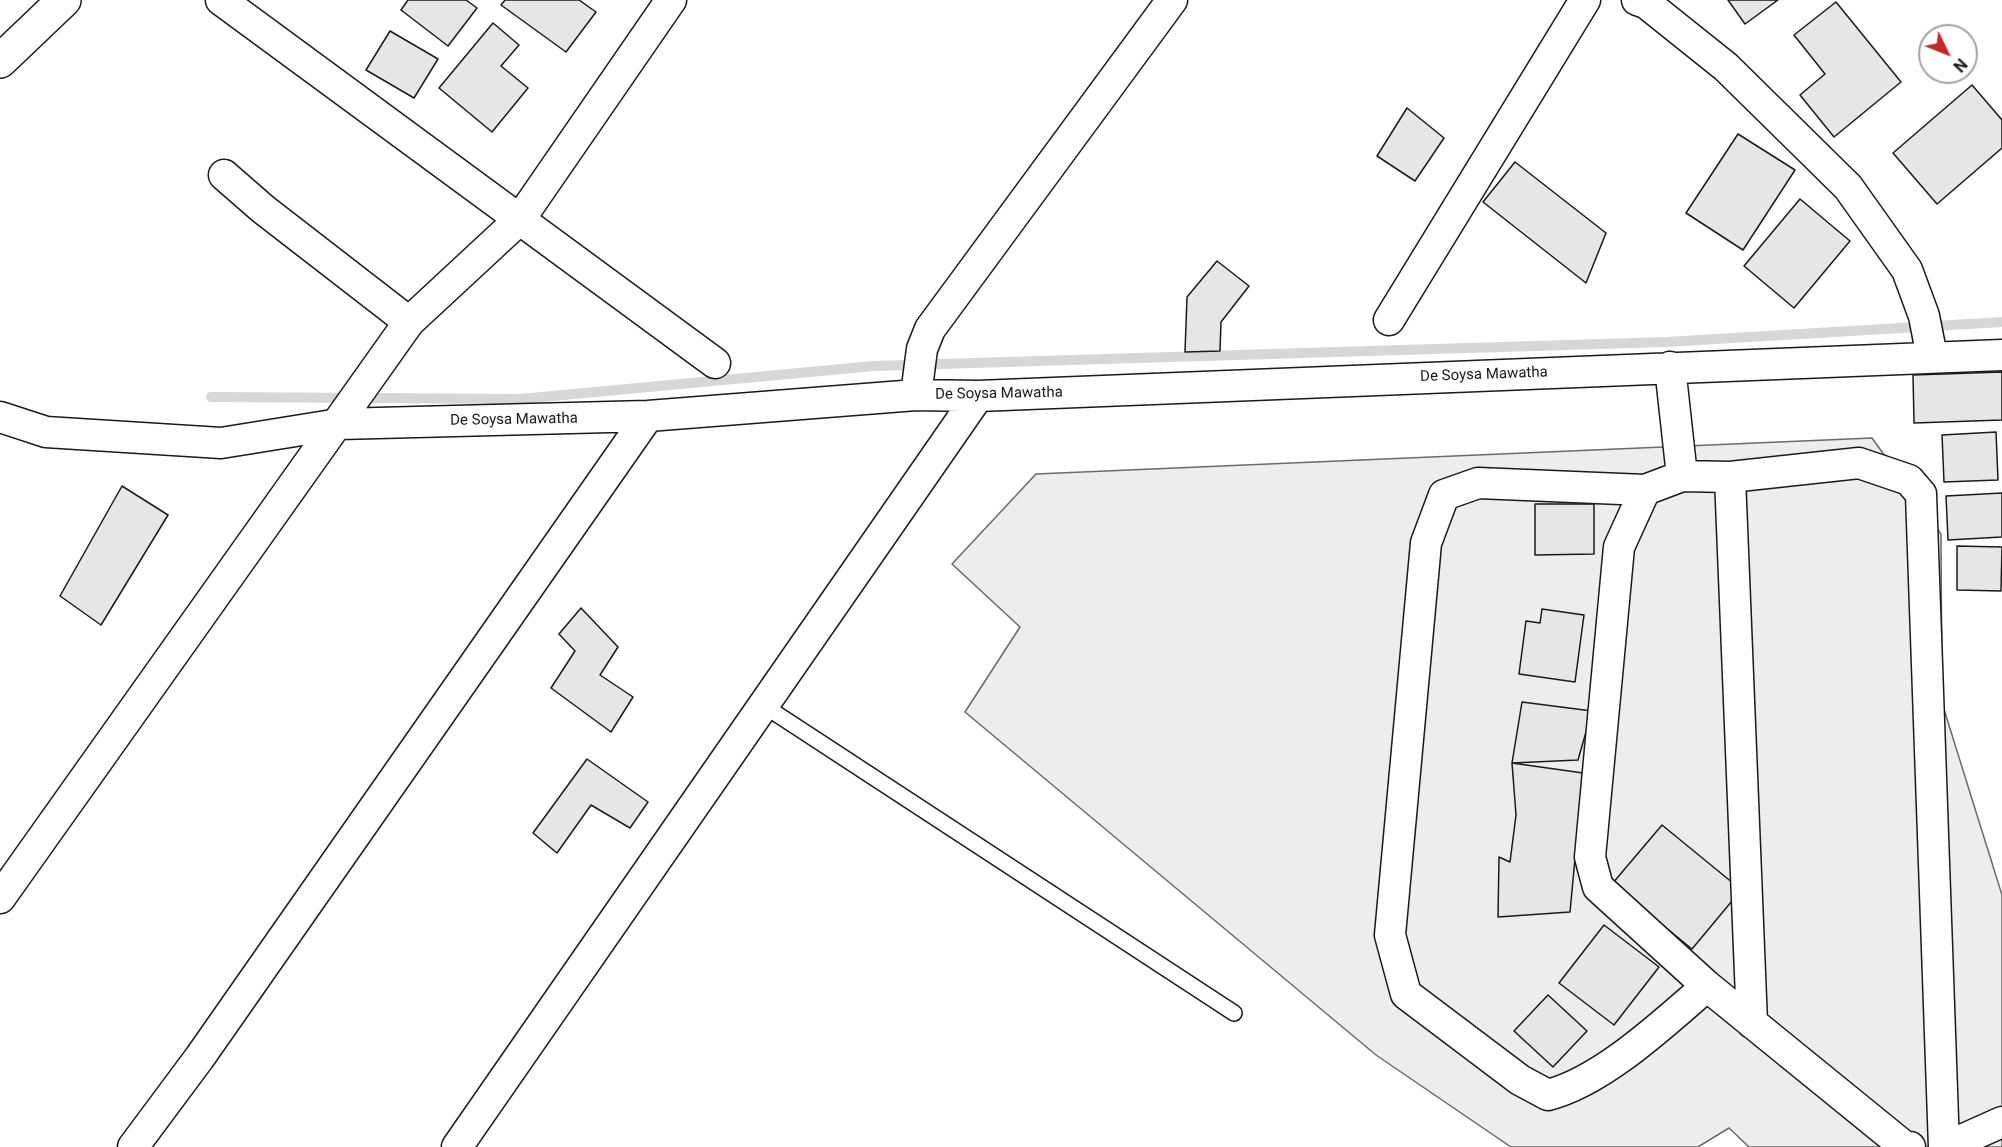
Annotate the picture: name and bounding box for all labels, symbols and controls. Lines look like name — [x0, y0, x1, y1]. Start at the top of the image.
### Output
north arrow — [1918, 24, 1978, 84]
text: N — [1949, 55, 1971, 76]
street label: De Soysa Mawatha — [1420, 364, 1548, 386]
street label: De Soysa Mawatha — [935, 384, 1063, 404]
street label: De Soysa Mawatha — [450, 410, 578, 430]

